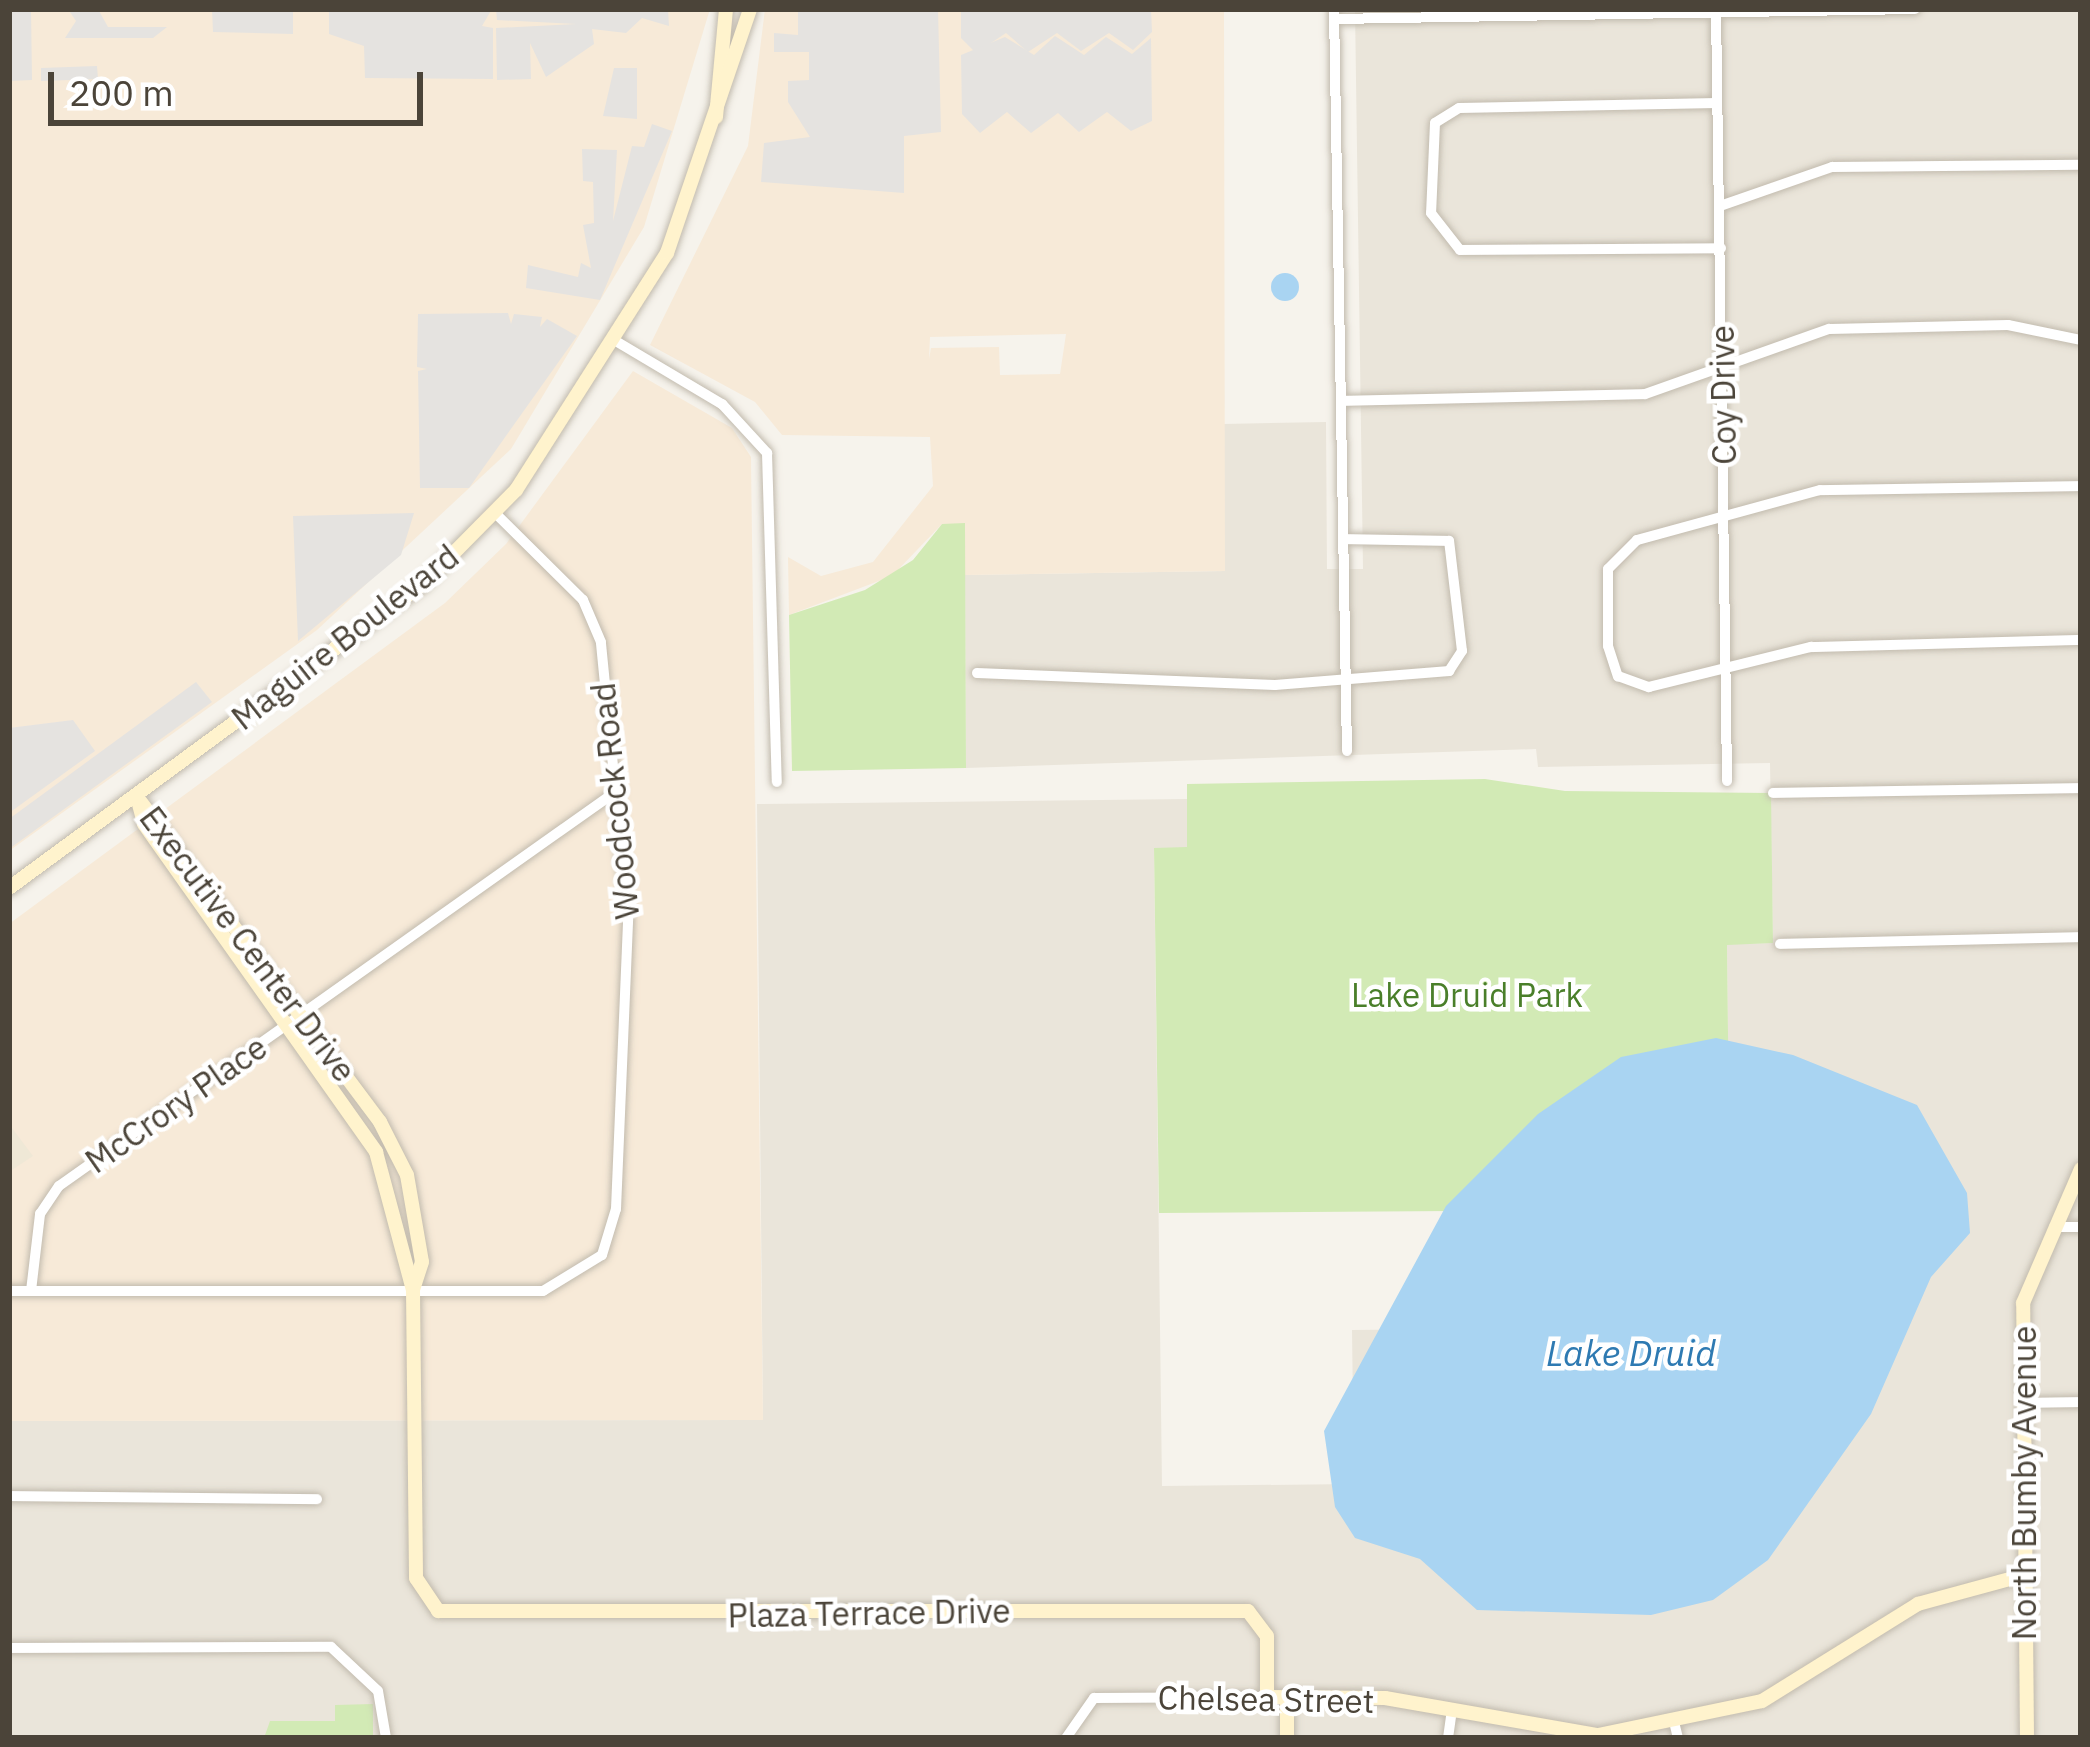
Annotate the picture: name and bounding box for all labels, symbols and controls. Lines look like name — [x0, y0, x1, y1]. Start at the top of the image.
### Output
scale bar — [54, 48, 429, 122]
text: 200 m — [69, 69, 174, 116]
street label: Coy Drive — [1702, 325, 1744, 465]
street label: Maguire Boulevard — [224, 536, 466, 738]
street label: Woodcock Road — [583, 681, 647, 921]
street label: Executive Center Drive — [132, 799, 364, 1089]
park label: Lake Druid Park — [1351, 975, 1583, 1015]
street label: McCrory Place — [78, 1027, 274, 1181]
street label: North Bumby Avenue — [2004, 1326, 2044, 1640]
water label: Lake Druid — [1546, 1331, 1716, 1375]
street label: Plaza Terrace Drive — [727, 1591, 1011, 1635]
street label: Chelsea Street — [1157, 1677, 1375, 1721]

